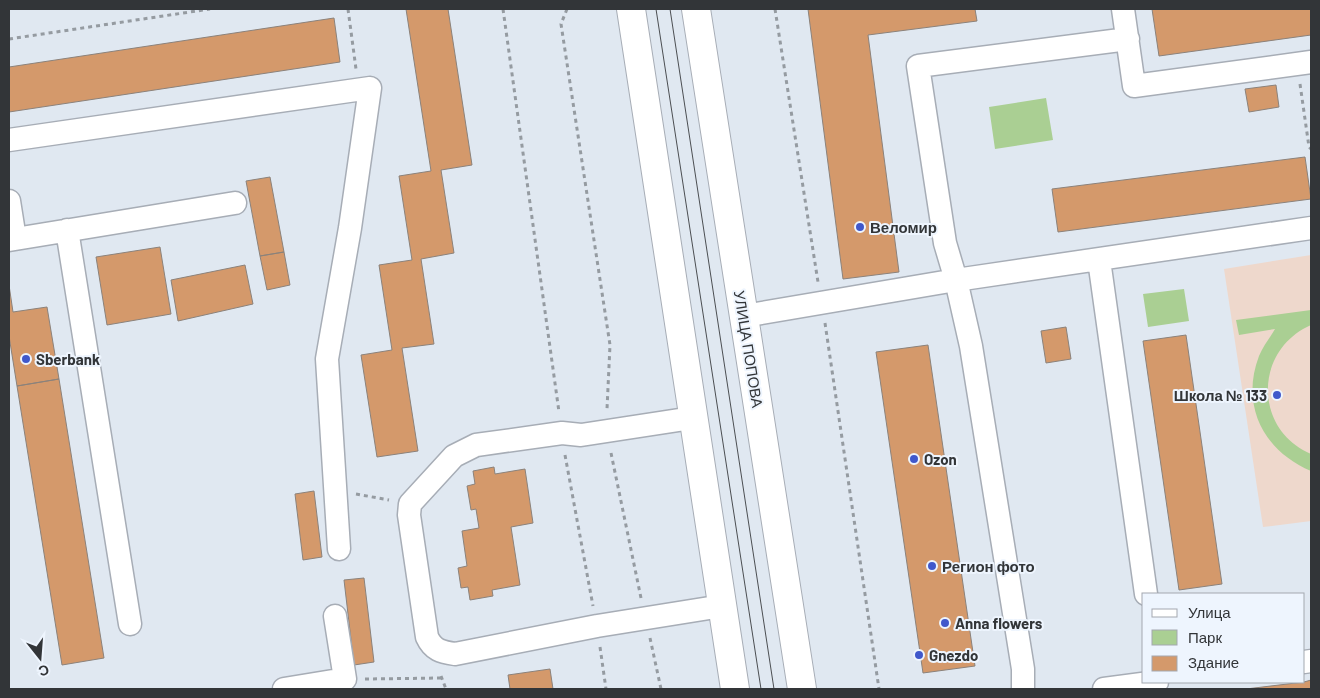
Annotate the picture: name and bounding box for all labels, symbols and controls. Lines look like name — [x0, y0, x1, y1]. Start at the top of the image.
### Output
place label: Веломир — [870, 218, 937, 236]
marker: Веломир — [854, 221, 866, 233]
street label: УЛИЦА ПОПОВА — [731, 289, 767, 409]
place label: Sberbank — [36, 350, 100, 368]
marker: Sberbank — [20, 353, 32, 365]
place label: Школа № 133 — [1174, 386, 1267, 404]
marker: Школа № 133 — [1271, 389, 1283, 401]
place label: Ozon — [924, 450, 957, 468]
marker: Ozon — [908, 453, 920, 465]
place label: Регион фото — [942, 557, 1035, 575]
marker: Регион фото — [926, 560, 938, 572]
legend — [1142, 593, 1305, 683]
text: Улица — [1188, 603, 1231, 621]
place label: Anna flowers — [955, 614, 1043, 632]
marker: Anna flowers — [939, 617, 951, 629]
text: Парк — [1188, 628, 1222, 646]
north arrow — [15, 633, 65, 683]
place label: Gnezdo — [929, 646, 978, 664]
marker: Gnezdo — [913, 649, 925, 661]
text: Здание — [1188, 653, 1239, 671]
text: С — [37, 661, 51, 681]

